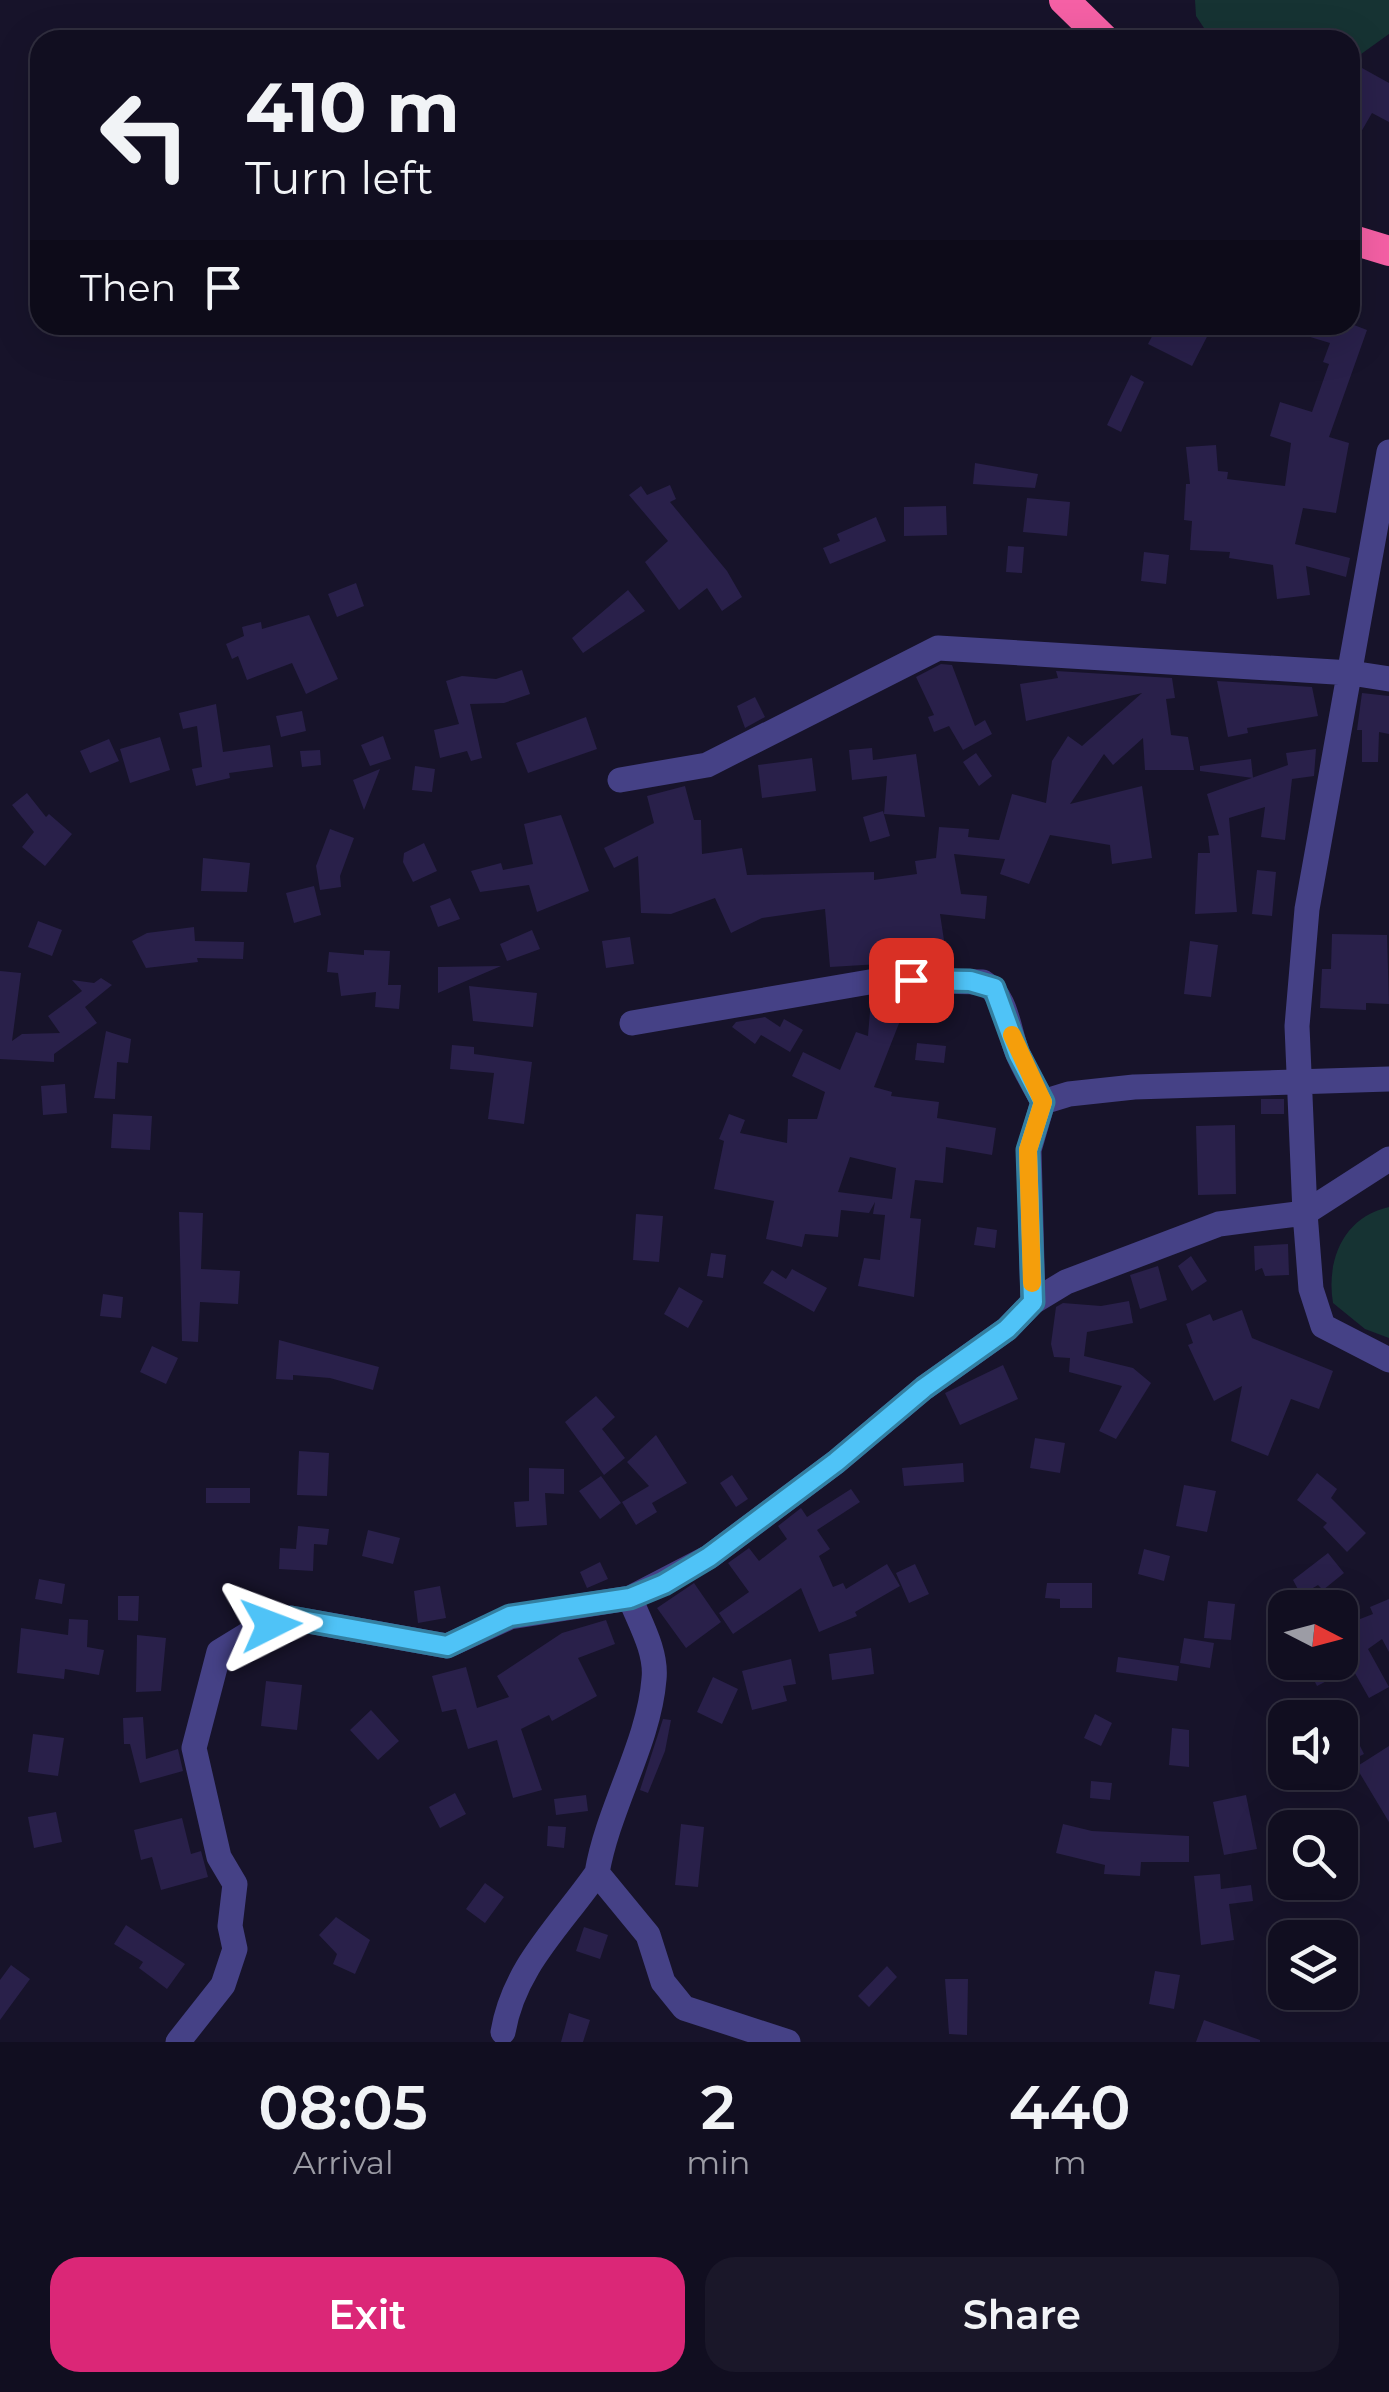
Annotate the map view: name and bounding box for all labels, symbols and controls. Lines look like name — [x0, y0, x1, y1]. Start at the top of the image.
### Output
text: 410 m — [245, 64, 460, 150]
icon: left — [80, 70, 210, 200]
text: Turn left — [245, 150, 433, 205]
icon: arrive — [196, 260, 251, 315]
text: Then — [80, 264, 176, 311]
pin — [869, 938, 954, 1023]
icon: arrive — [884, 953, 939, 1008]
position arrow — [219, 1573, 323, 1677]
north arrow — [1268, 1590, 1358, 1680]
map controls — [1268, 1590, 1358, 2010]
button: sound — [1268, 1700, 1358, 1790]
button: search — [1268, 1810, 1358, 1900]
button: layers — [1268, 1920, 1358, 2010]
text: 08:05 — [258, 2071, 428, 2144]
text: 2 — [701, 2071, 736, 2144]
text: 440 — [1009, 2071, 1131, 2144]
text: Arrival — [293, 2143, 394, 2182]
text: min — [686, 2143, 750, 2182]
text: m — [1053, 2143, 1087, 2182]
button: Exit — [50, 2257, 685, 2372]
button: Share — [705, 2257, 1339, 2372]

